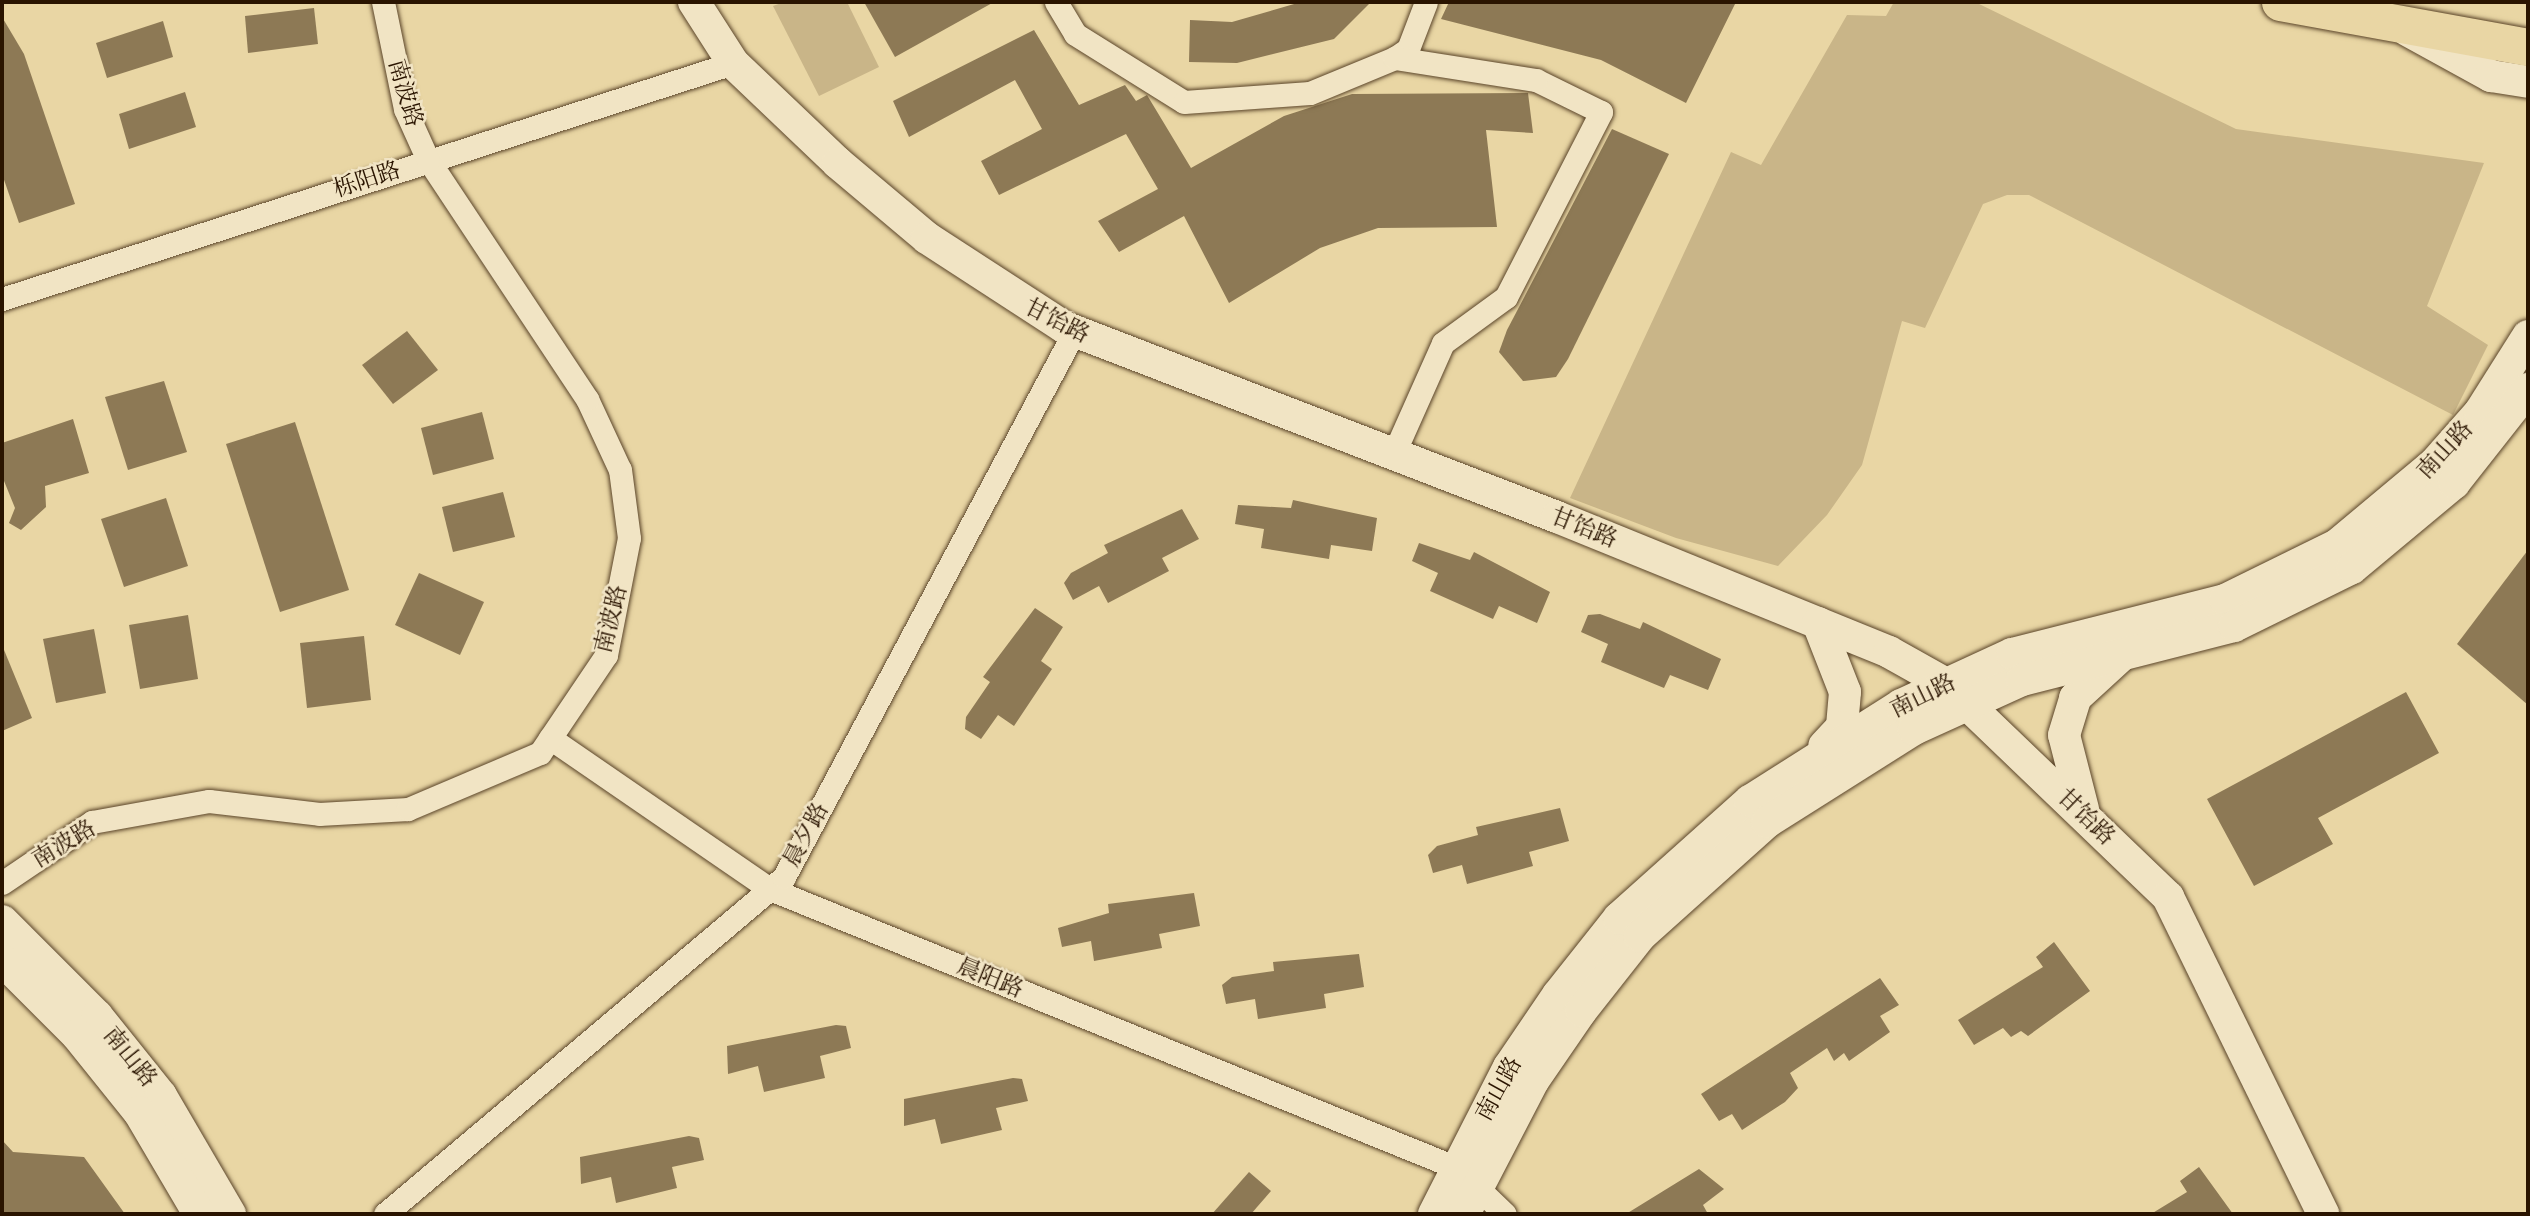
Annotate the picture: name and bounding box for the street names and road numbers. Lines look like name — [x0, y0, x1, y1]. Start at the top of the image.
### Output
street label: 南波路 — [382, 56, 428, 130]
street label: 栎阳路 — [330, 156, 404, 204]
street label: 甘饴路 — [1020, 293, 1094, 349]
street label: 南山路 — [2411, 415, 2479, 485]
street label: 甘饴路 — [1547, 502, 1621, 554]
street label: 南波路 — [589, 582, 633, 656]
street label: 南山路 — [1886, 668, 1960, 724]
street label: 甘饴路 — [2052, 783, 2120, 851]
street label: 晨夕路 — [778, 798, 834, 872]
street label: 南波路 — [27, 814, 101, 874]
street label: 晨阳路 — [953, 952, 1027, 1004]
street label: 南山路 — [98, 1022, 162, 1092]
street label: 南山路 — [1470, 1052, 1528, 1126]

